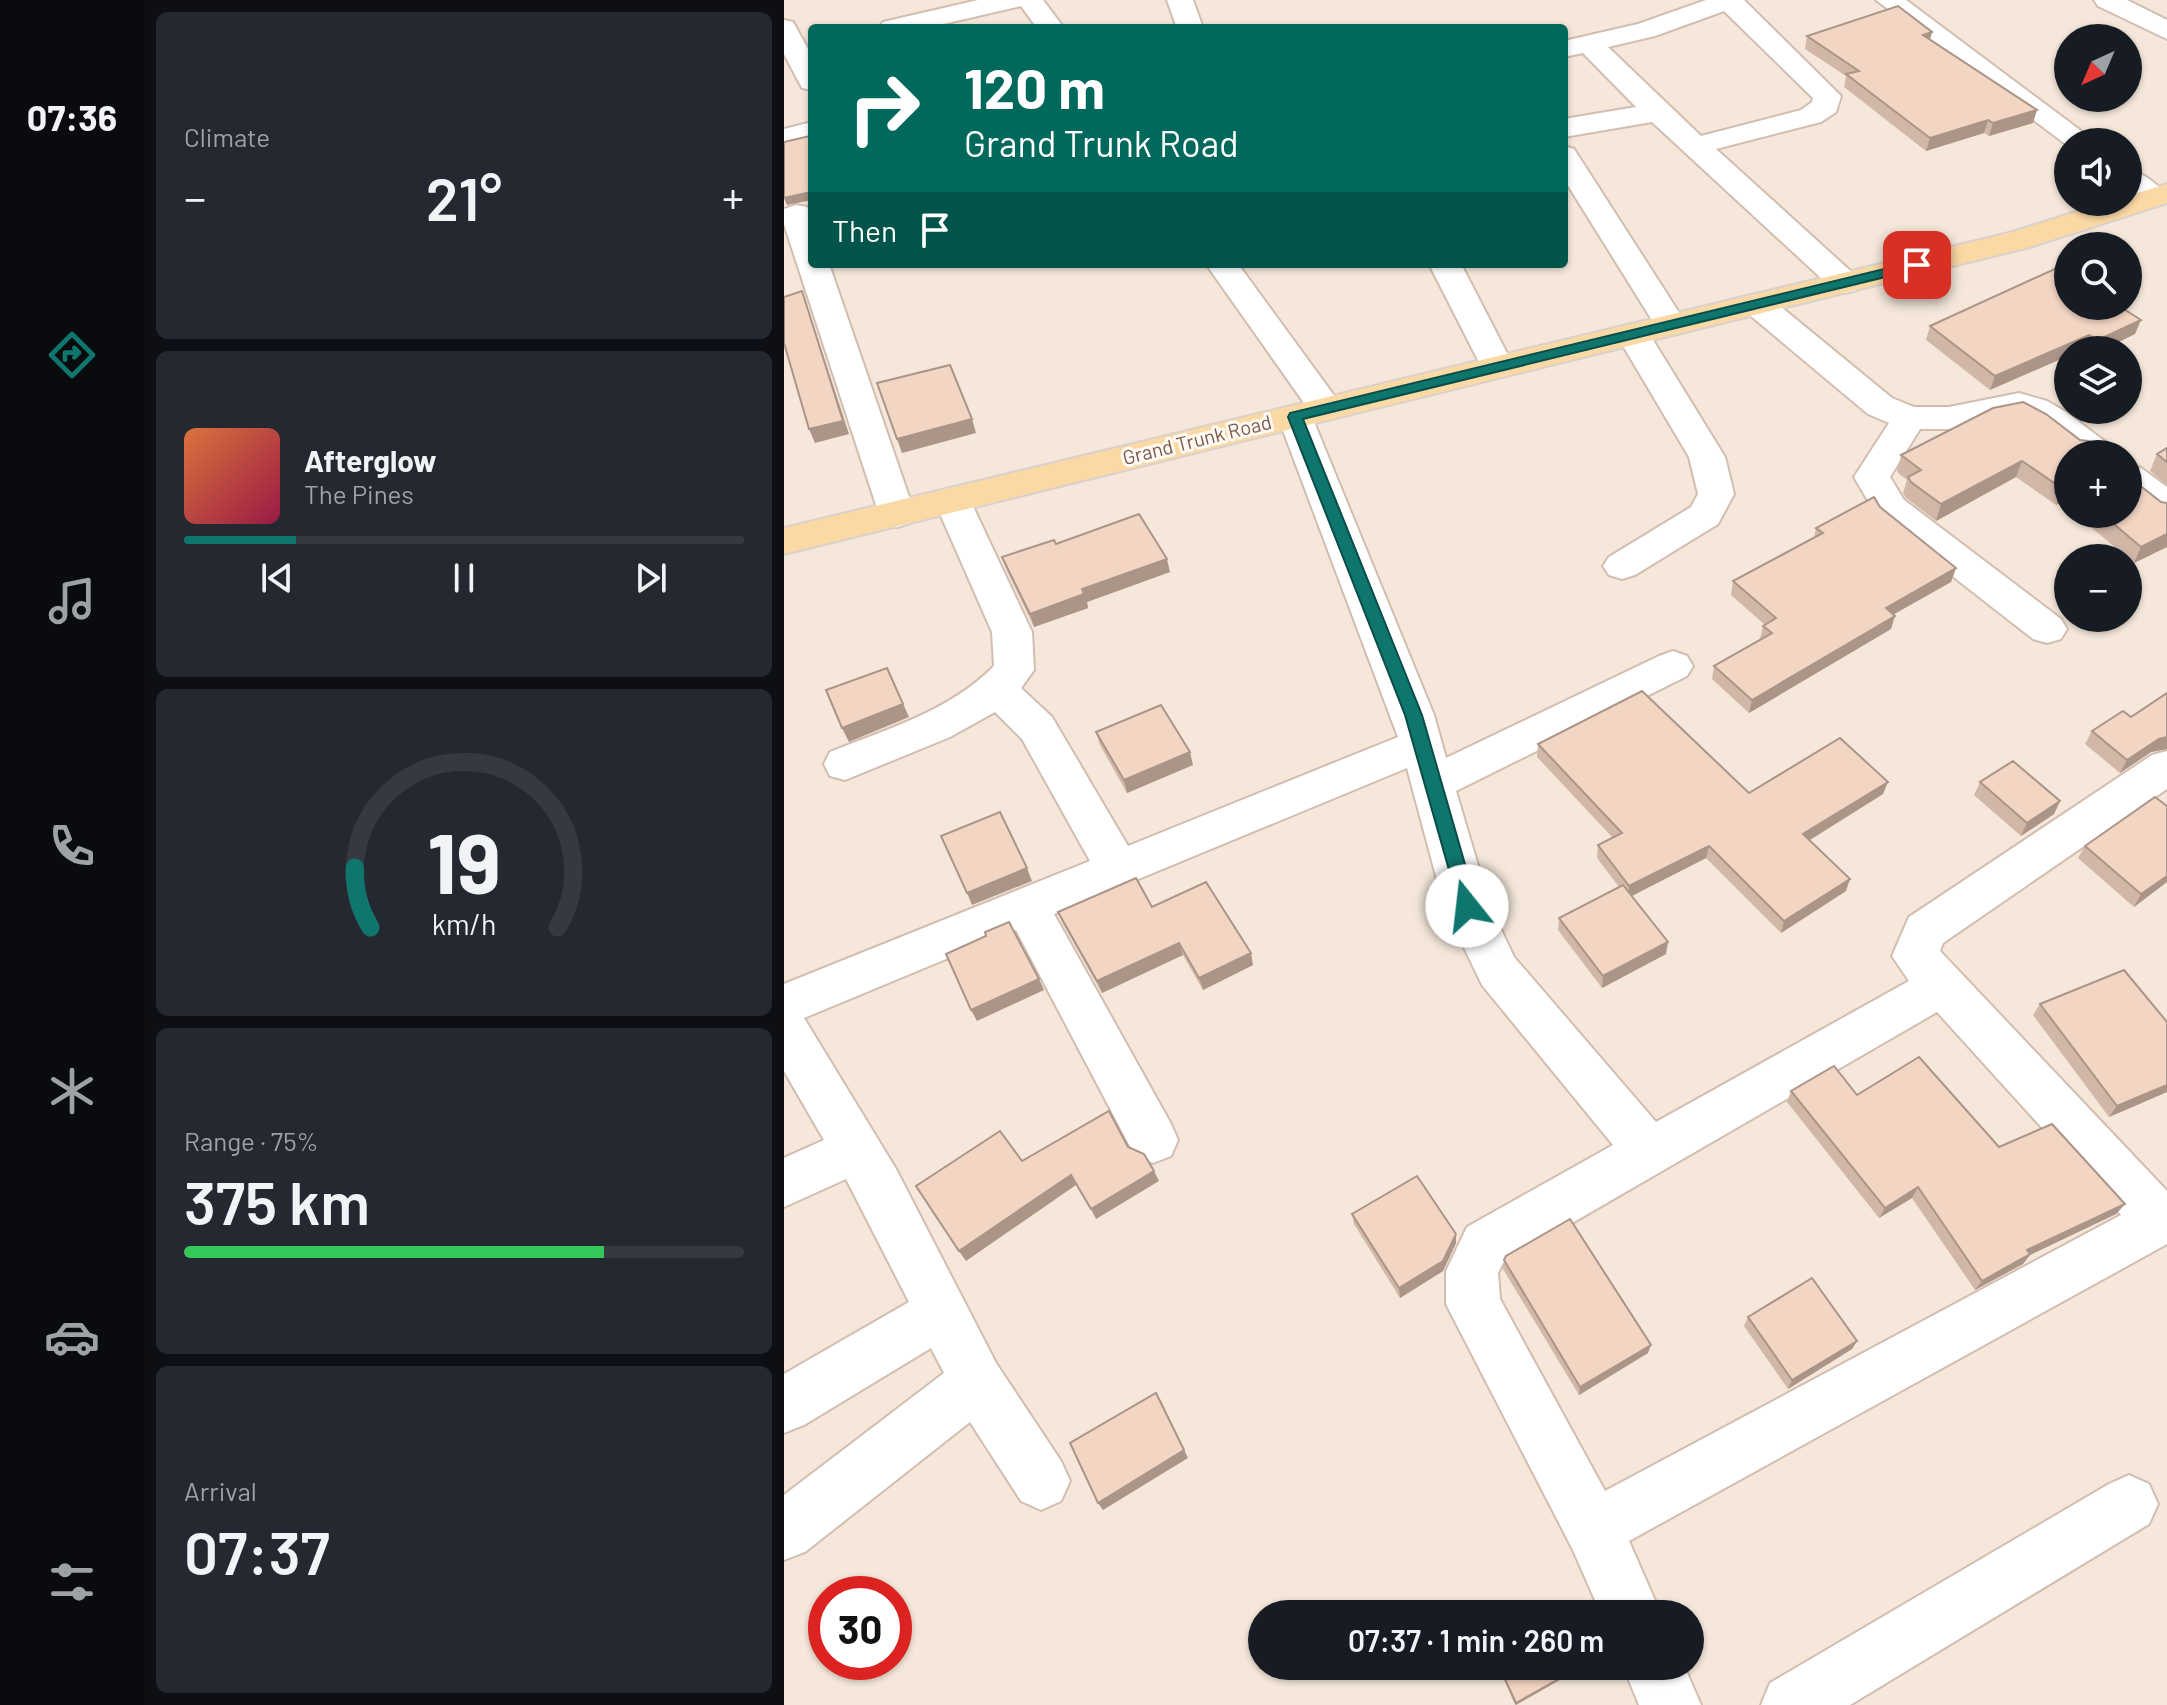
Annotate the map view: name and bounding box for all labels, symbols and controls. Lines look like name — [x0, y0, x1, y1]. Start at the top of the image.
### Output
north arrow — [2054, 24, 2142, 112]
map controls — [2054, 24, 2142, 632]
text: 120 m — [964, 53, 1105, 120]
icon: right — [832, 56, 936, 160]
text: 07:36 — [27, 95, 117, 138]
text: Climate — [184, 121, 270, 152]
text: Grand Trunk Road — [964, 121, 1239, 164]
button: sound — [2054, 128, 2142, 216]
text: 21° — [426, 161, 502, 233]
text: − — [184, 170, 206, 223]
text: + — [722, 170, 744, 223]
icon: arrive — [913, 208, 957, 252]
text: Then — [832, 212, 897, 248]
pin — [1883, 231, 1951, 299]
button: search — [2054, 232, 2142, 320]
icon: arrive — [1895, 243, 1939, 287]
icon: directions — [44, 327, 100, 383]
button: layers — [2054, 336, 2142, 424]
street label: Grand Trunk Road — [1120, 409, 1274, 469]
button: + — [2054, 440, 2142, 528]
text: Afterglow — [304, 442, 437, 478]
text: The Pines — [304, 478, 414, 509]
button: − — [2054, 544, 2142, 632]
icon: previous — [255, 556, 299, 600]
icon: pause — [442, 556, 486, 600]
icon: next — [629, 556, 673, 600]
icon: music — [44, 573, 100, 629]
text: 19 — [427, 811, 501, 911]
icon: phone — [44, 818, 100, 874]
position arrow — [1425, 864, 1509, 948]
text: km/h — [432, 907, 496, 942]
icon: climate — [44, 1063, 100, 1119]
text: Range · 75% — [184, 1125, 319, 1156]
text: 375 km — [184, 1165, 370, 1237]
icon: car — [44, 1309, 100, 1365]
text: Arrival — [184, 1475, 257, 1506]
text: 07:37 — [184, 1515, 330, 1587]
icon: filters — [44, 1554, 100, 1610]
speed limit sign: 30 — [808, 1576, 912, 1680]
text: 07:37 · 1 min · 260 m — [1348, 1622, 1604, 1658]

